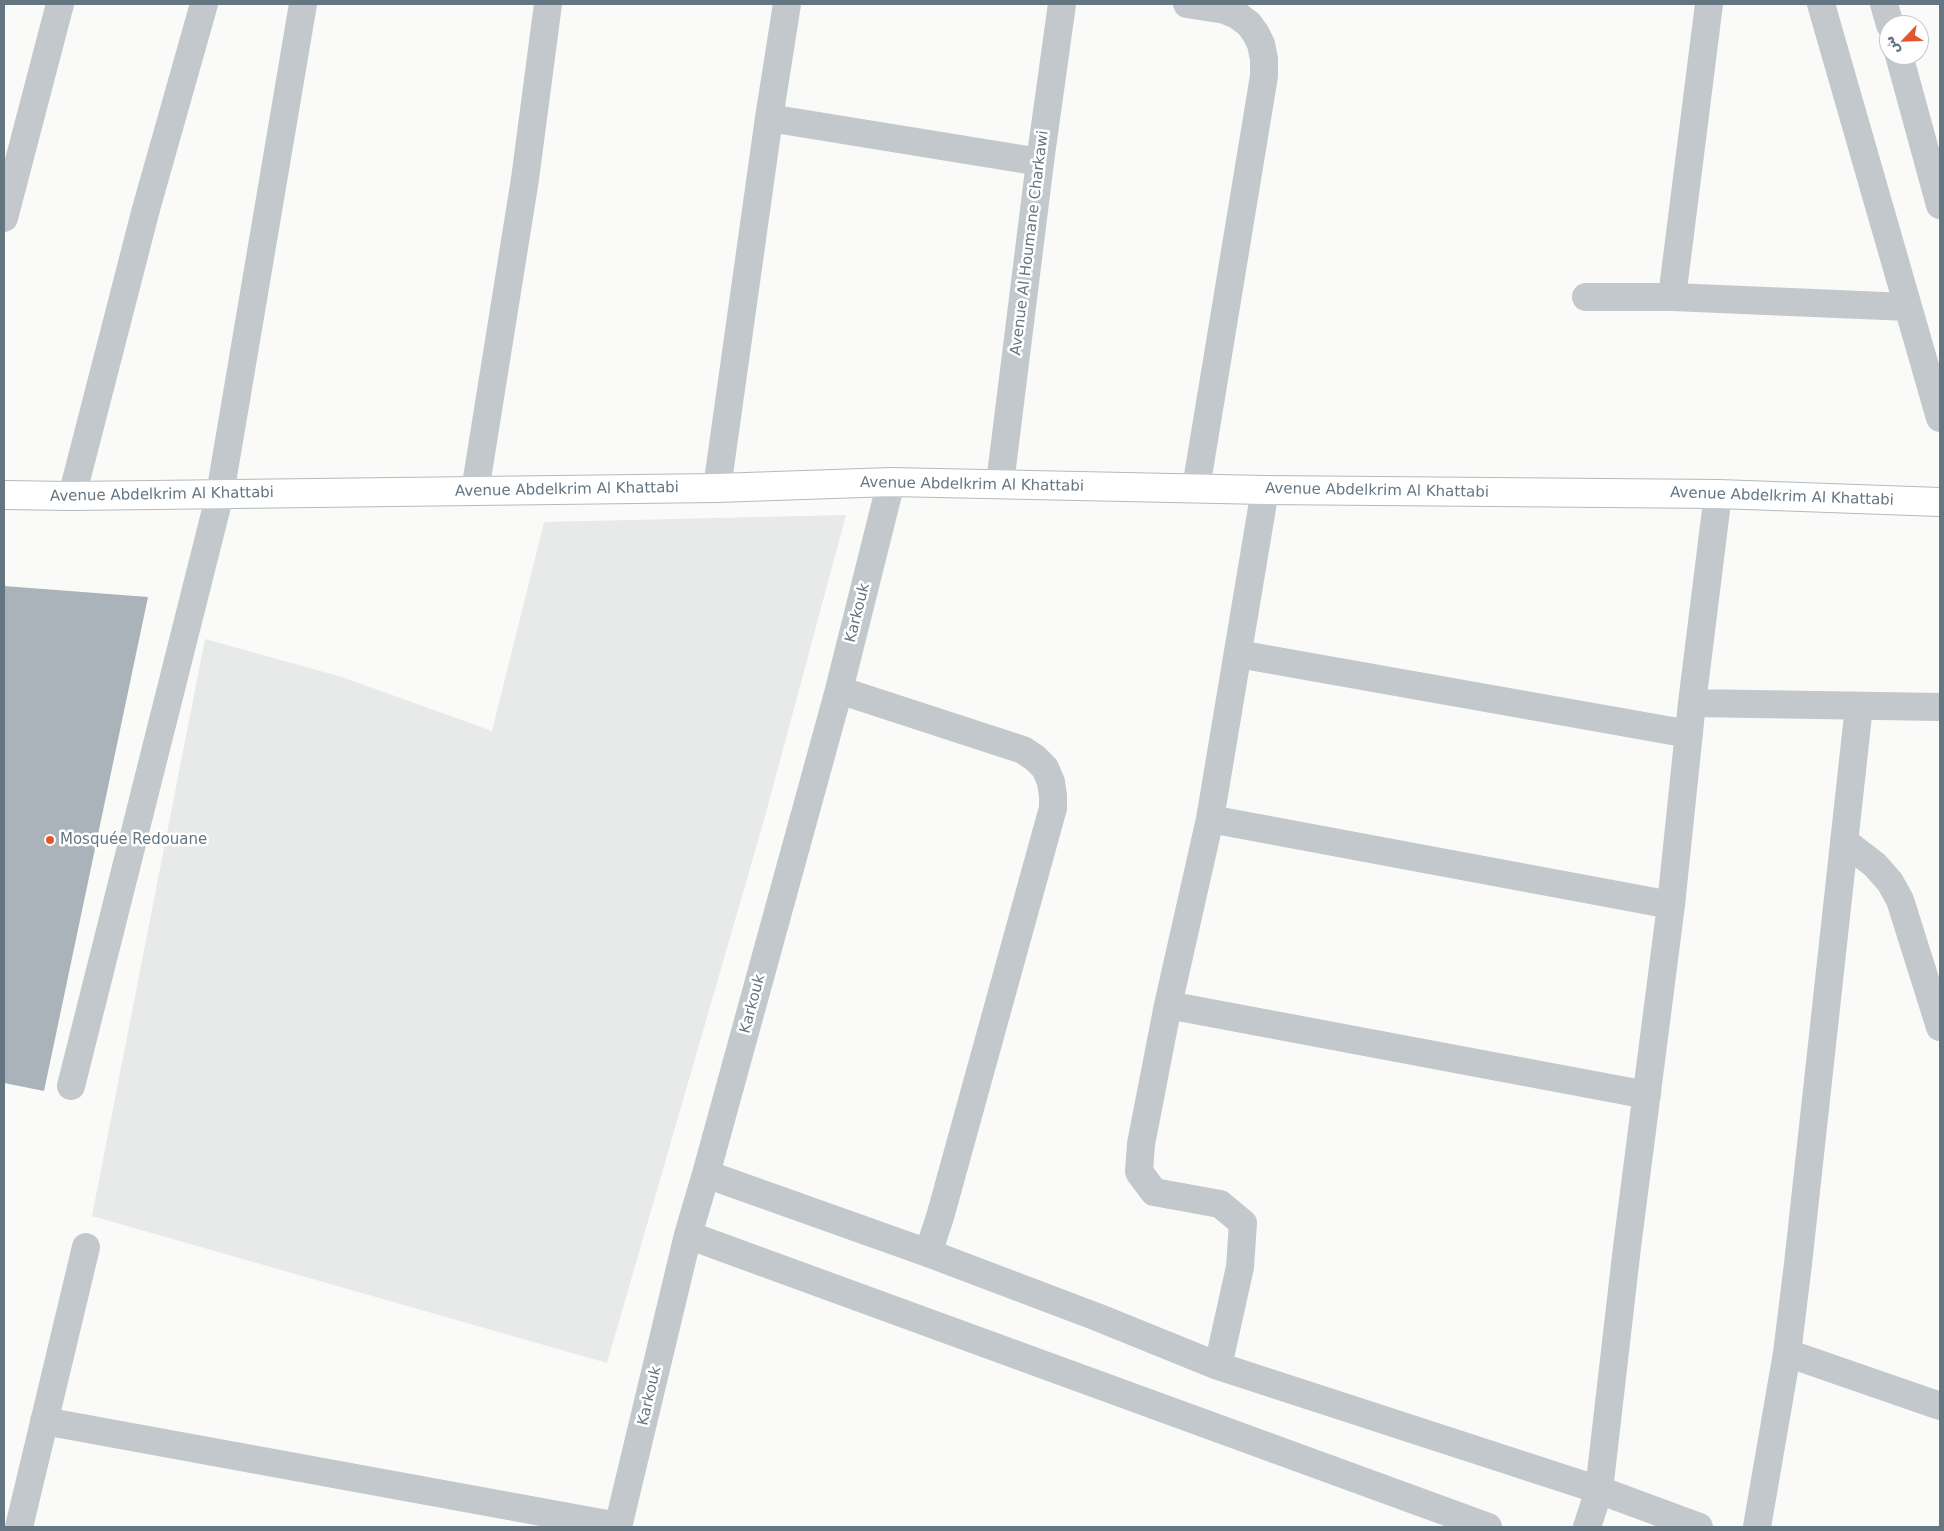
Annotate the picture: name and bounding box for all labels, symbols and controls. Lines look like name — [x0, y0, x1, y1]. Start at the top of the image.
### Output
north arrow — [1879, 15, 1929, 65]
text: ش — [1880, 34, 1902, 58]
street label: Avenue Al Houmane Charkawi — [1007, 130, 1053, 356]
street label: Avenue Abdelkrim Al Khattabi — [860, 474, 1084, 496]
street label: Avenue Abdelkrim Al Khattabi — [455, 479, 679, 501]
street label: Avenue Abdelkrim Al Khattabi — [1265, 480, 1489, 502]
street label: Avenue Abdelkrim Al Khattabi — [50, 484, 274, 506]
street label: Avenue Abdelkrim Al Khattabi — [1670, 484, 1894, 510]
street label: Karkouk — [842, 581, 874, 645]
place label: Mosquée Redouane — [60, 831, 207, 849]
marker: Mosquée Redouane — [44, 834, 56, 846]
street label: Karkouk — [736, 972, 770, 1036]
street label: Karkouk — [634, 1365, 666, 1427]

